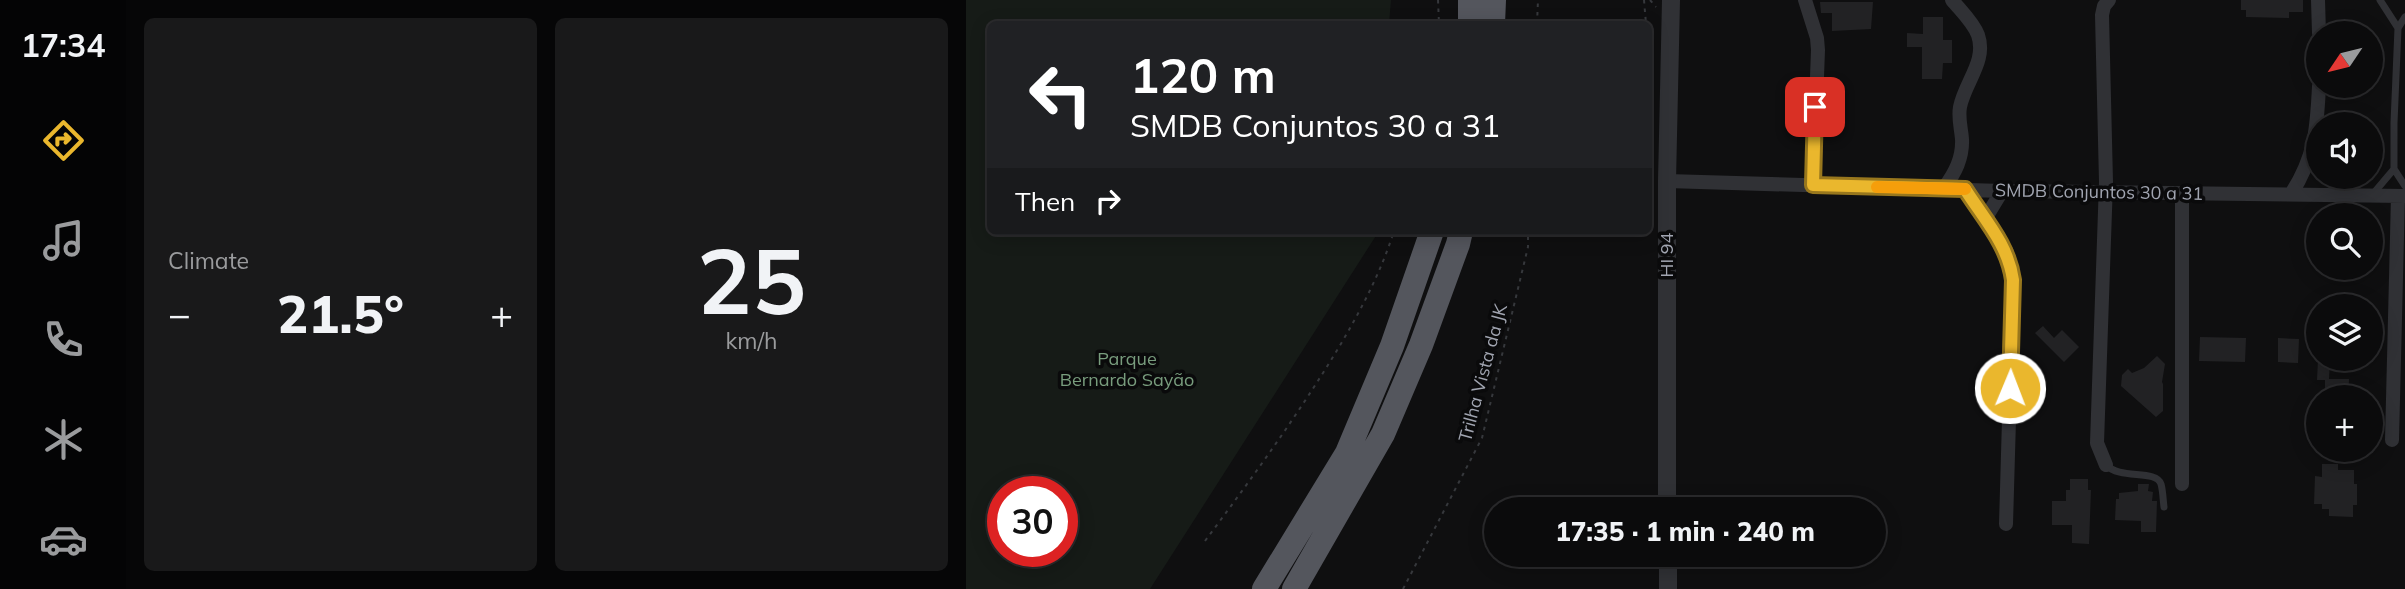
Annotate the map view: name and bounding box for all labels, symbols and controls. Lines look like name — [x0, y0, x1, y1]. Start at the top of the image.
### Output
north arrow — [2306, 21, 2384, 98]
map controls — [2306, 21, 2383, 462]
text: 17:34 — [21, 25, 105, 65]
text: 120 m — [1130, 44, 1276, 105]
icon: left — [1015, 49, 1106, 140]
pin — [1785, 77, 1845, 137]
icon: arrive — [1796, 88, 1834, 126]
text: SMDB Conjuntos 30 a 31 — [1130, 105, 1500, 145]
button: sound — [2306, 112, 2383, 189]
icon: directions — [39, 116, 88, 165]
street label: SMDB Conjuntos 30 a 31 — [1995, 178, 2203, 205]
icon: right — [1089, 182, 1127, 220]
text: Then — [1015, 185, 1075, 218]
button: search — [2306, 203, 2383, 280]
icon: music — [39, 216, 88, 265]
text: 25 — [697, 223, 806, 337]
street label: HI 94 — [1655, 232, 1678, 277]
text: Climate — [168, 246, 249, 275]
text: 21.5° — [277, 281, 404, 346]
text: − — [168, 290, 191, 338]
text: + — [490, 290, 513, 338]
button: layers — [2306, 294, 2383, 371]
street label: Trilha Vista da JK — [1453, 301, 1512, 444]
icon: phone — [39, 315, 88, 364]
text: km/h — [725, 326, 778, 355]
park label: Parque Bernardo Sayão — [1060, 347, 1194, 391]
position arrow — [1973, 351, 2047, 425]
button: + — [2306, 385, 2383, 462]
icon: climate — [39, 415, 88, 464]
speed limit sign: 30 — [987, 476, 1078, 567]
icon: car — [39, 515, 88, 564]
text: 17:35 · 1 min · 240 m — [1555, 515, 1815, 548]

